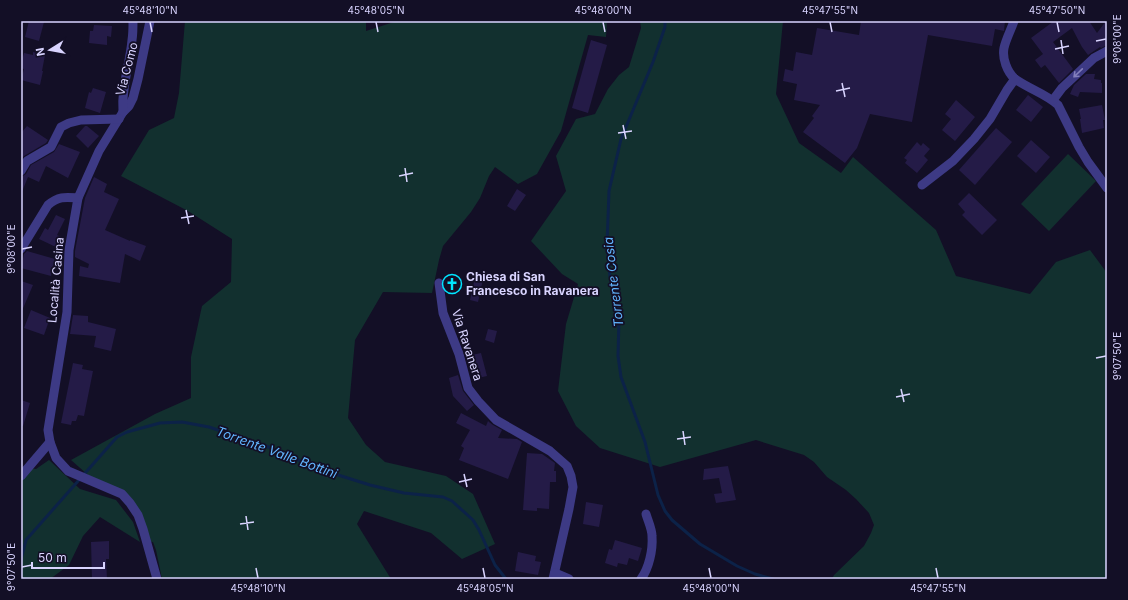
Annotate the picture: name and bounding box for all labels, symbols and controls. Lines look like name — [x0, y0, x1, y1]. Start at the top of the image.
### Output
text: 45°48'10"N — [123, 4, 177, 16]
text: 45°48'05"N — [348, 4, 404, 16]
text: 45°48'00"N — [574, 4, 632, 16]
text: 45°47'55"N — [802, 4, 858, 16]
text: 45°47'50"N — [1029, 4, 1085, 16]
text: 9°08'00"E — [1111, 14, 1123, 64]
north arrow — [30, 30, 70, 70]
street label: Via Como — [112, 40, 141, 97]
text: N — [33, 46, 48, 57]
one-way arrow — [1073, 68, 1083, 78]
text: 9°08'00"E — [5, 224, 17, 274]
street label: Località Casina — [44, 236, 67, 324]
water label: Torrente Cosia — [600, 236, 626, 328]
place label: Chiesa di San Francesco in Ravanera — [466, 269, 599, 298]
church icon: Chiesa di San Francesco in Ravanera — [441, 273, 463, 295]
street label: Via Ravanera — [449, 307, 486, 382]
text: 9°07'50"E — [1111, 332, 1123, 380]
water label: Torrente Valle Bottini — [214, 423, 341, 482]
text: 9°07'50"E — [5, 543, 17, 591]
scale bar — [32, 544, 104, 570]
text: 50 m — [38, 550, 67, 565]
text: 45°48'10"N — [231, 582, 285, 594]
text: 45°48'05"N — [457, 582, 513, 594]
text: 45°48'00"N — [682, 582, 740, 594]
text: 45°47'55"N — [910, 582, 966, 594]

